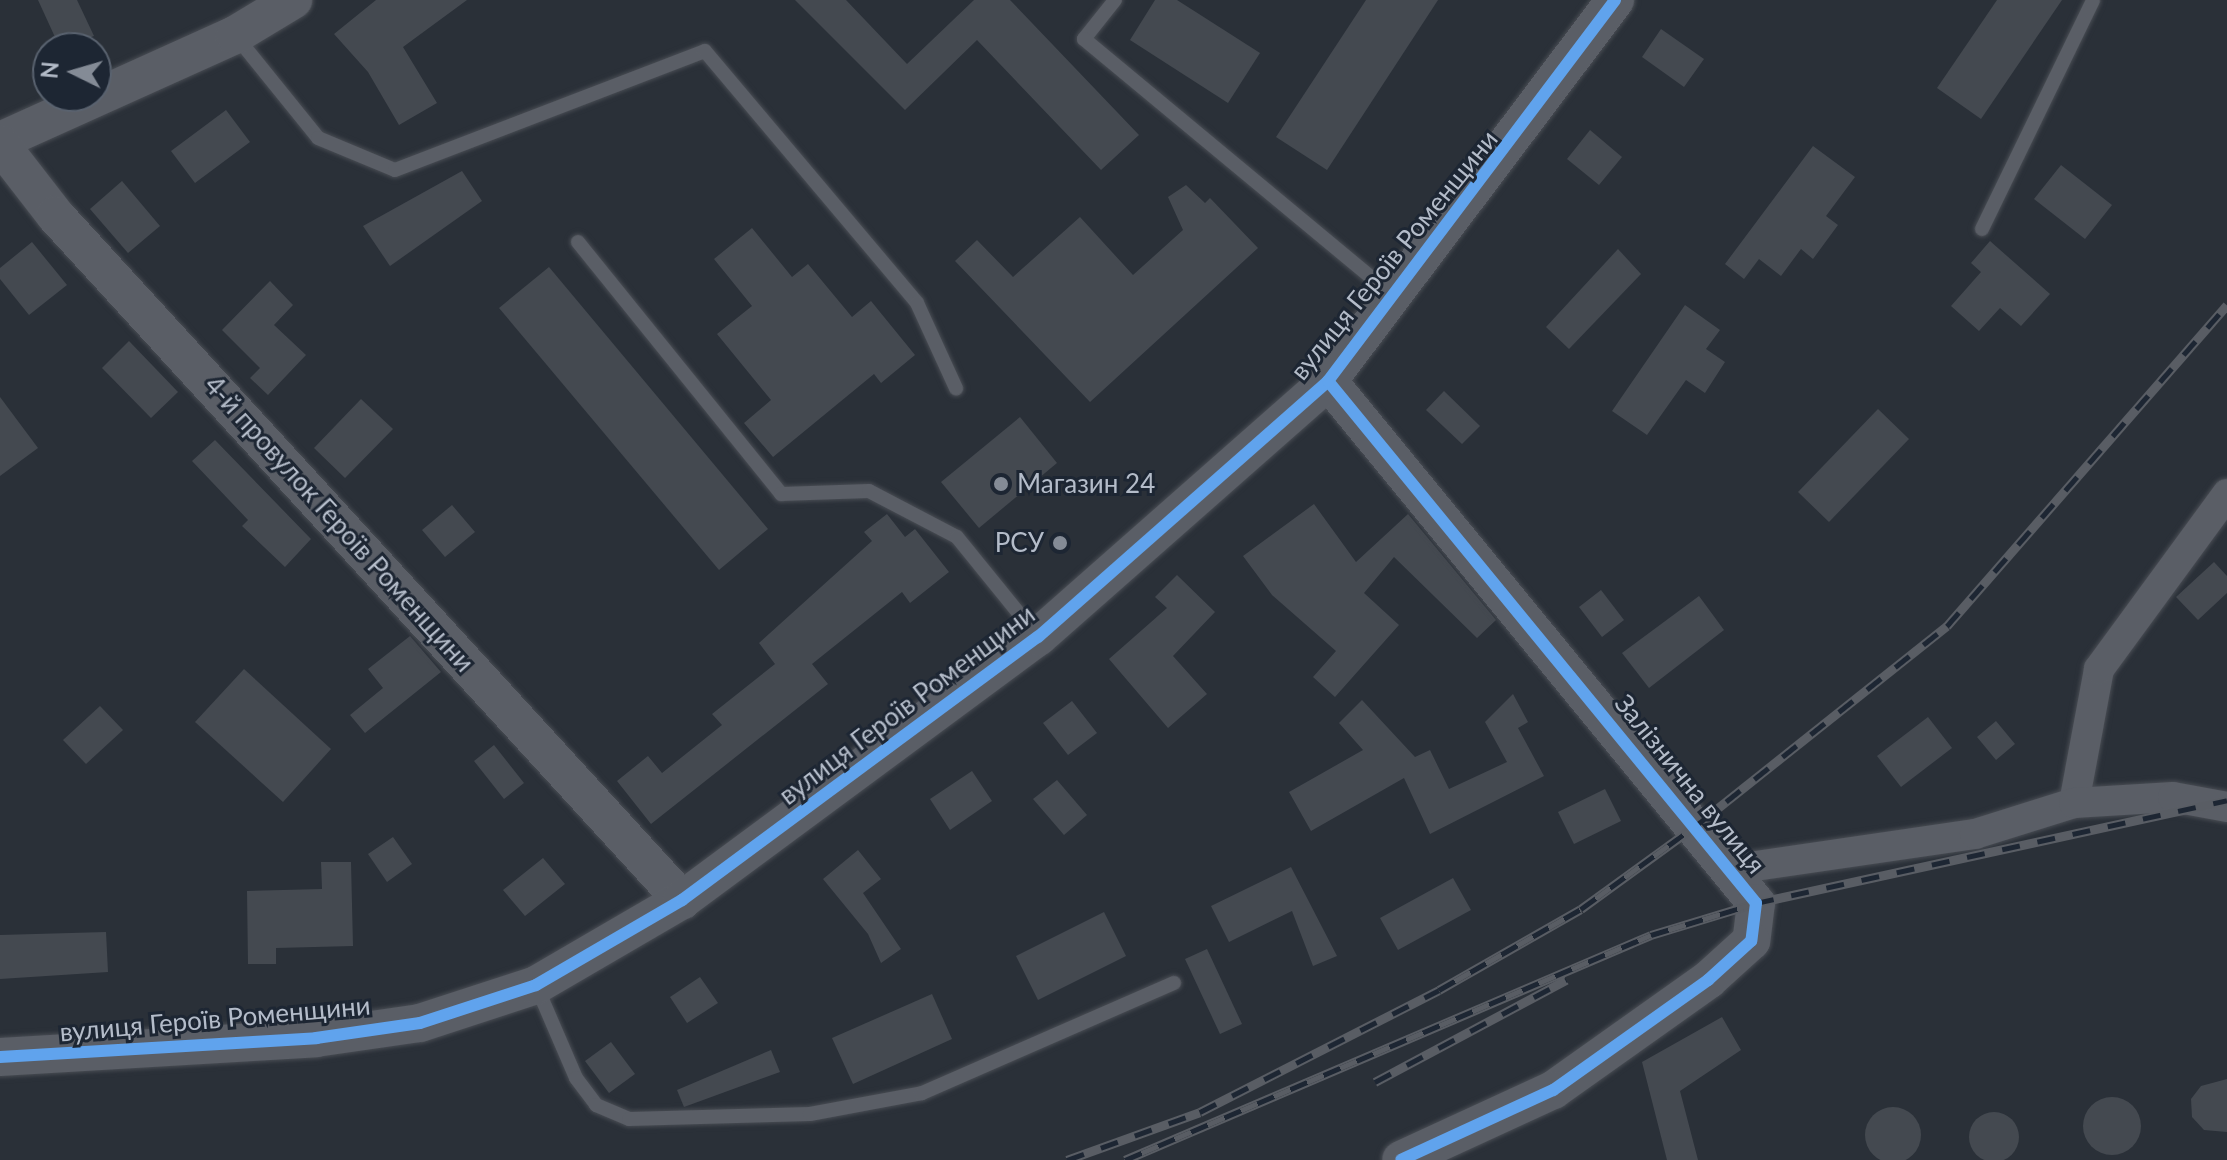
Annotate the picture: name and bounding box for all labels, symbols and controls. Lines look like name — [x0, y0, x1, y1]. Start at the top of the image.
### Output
north arrow — [32, 32, 112, 112]
text: N — [35, 60, 64, 80]
street label: вулиця Героїв Роменщини — [1284, 124, 1504, 386]
street label: 4-й провулок Героїв Роменщини — [198, 370, 480, 678]
place label: Магазин 24 — [1017, 468, 1155, 500]
marker: Магазин 24 — [992, 475, 1010, 493]
place label: РСУ — [995, 527, 1044, 559]
marker: РСУ — [1051, 534, 1069, 552]
street label: вулиця Героїв Роменщини — [773, 599, 1041, 811]
street label: Залізнична вулиця — [1608, 688, 1772, 880]
street label: вулиця Героїв Роменщини — [58, 990, 372, 1048]

